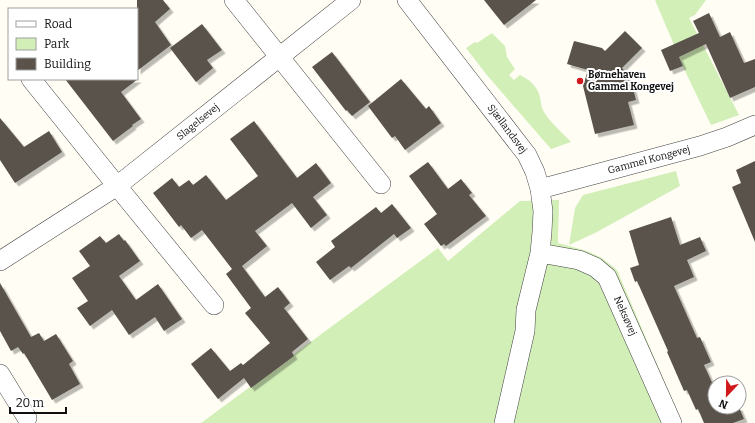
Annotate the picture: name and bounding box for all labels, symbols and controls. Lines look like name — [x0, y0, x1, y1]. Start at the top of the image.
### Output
legend — [8, 8, 138, 80]
text: Road — [44, 17, 72, 31]
text: Park — [44, 37, 70, 51]
text: Building — [44, 57, 91, 71]
place label: Børnehaven Gammel Kongevej — [588, 69, 674, 93]
marker: Børnehaven Gammel Kongevej — [575, 76, 585, 86]
street label: Slagelsevej — [174, 101, 222, 143]
street label: Sjællandsvej — [485, 102, 529, 156]
street label: Gammel Kongevej — [607, 143, 691, 177]
street label: Neksøvej — [611, 294, 639, 338]
north arrow — [707, 375, 747, 415]
scale bar — [10, 389, 66, 415]
text: 20 m — [16, 396, 45, 410]
text: N — [717, 396, 730, 411]

